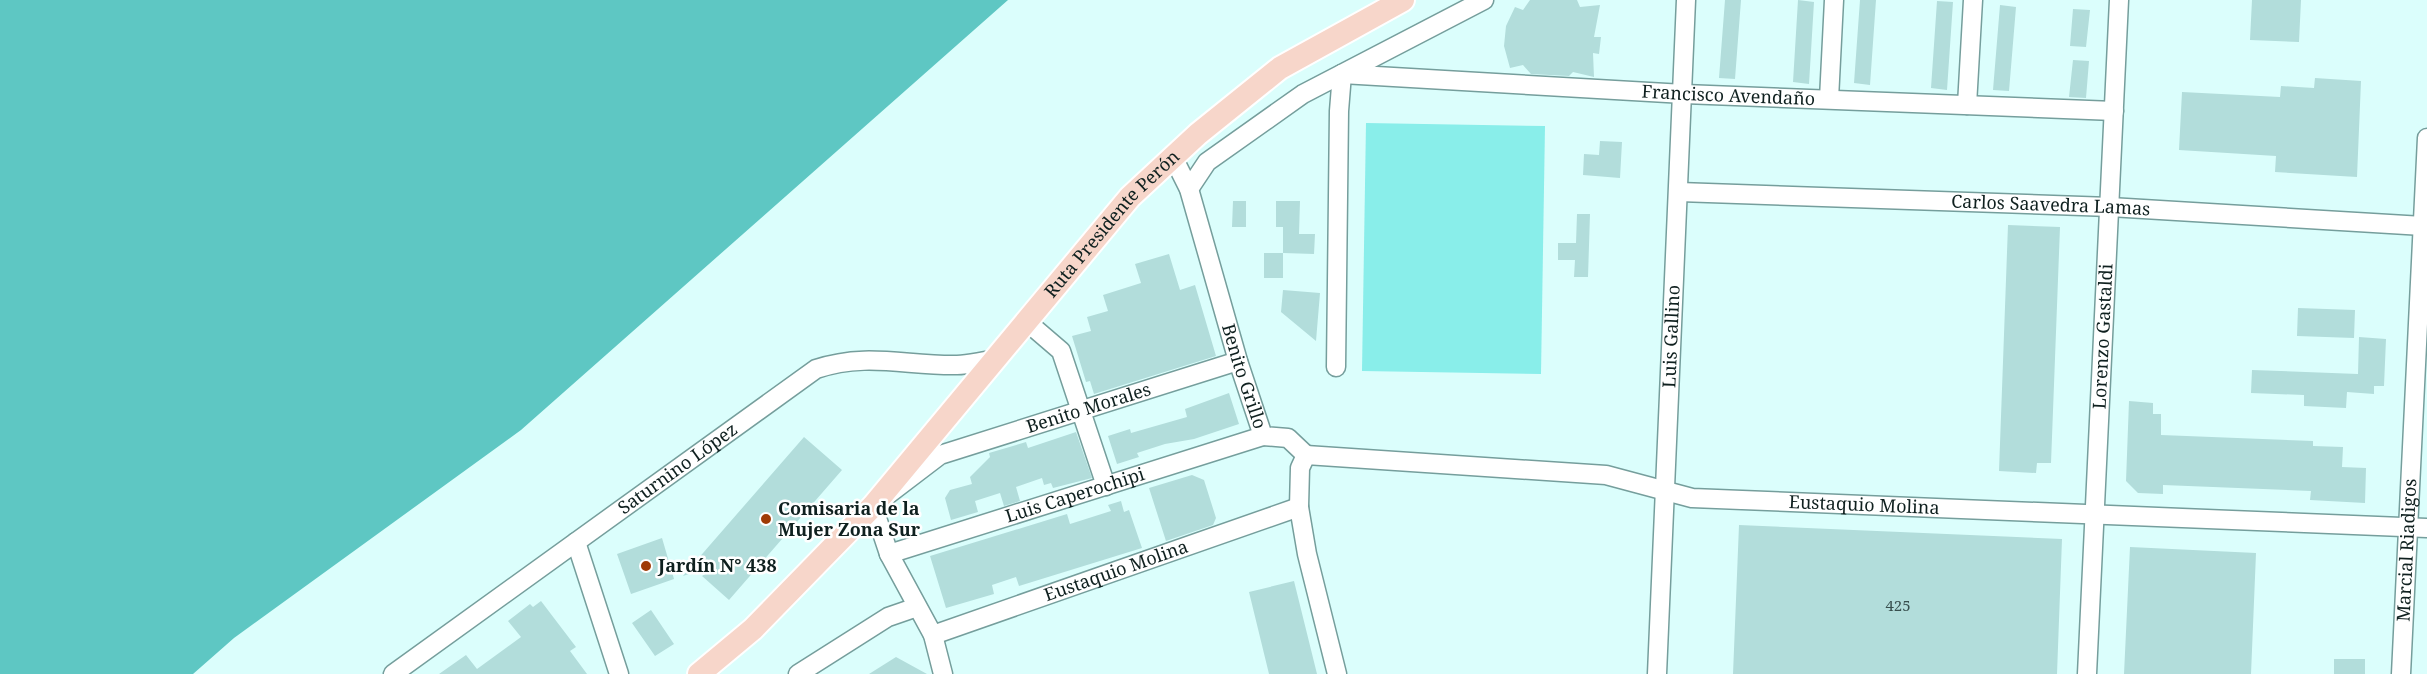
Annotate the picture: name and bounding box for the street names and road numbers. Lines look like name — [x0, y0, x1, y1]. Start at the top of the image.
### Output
street label: Francisco Avendaño — [1641, 79, 1816, 110]
street label: Ruta Presidente Perón — [1038, 144, 1184, 302]
street label: Carlos Saavedra Lamas — [1951, 188, 2151, 220]
street label: Lorenzo Gastaldi — [2087, 263, 2117, 410]
street label: Luis Gallino — [1656, 284, 1685, 388]
street label: Benito Grillo — [1217, 321, 1273, 432]
street label: Benito Morales — [1023, 376, 1153, 438]
street label: Saturnino López — [613, 417, 742, 519]
street label: Luis Caperochipi — [1002, 461, 1148, 528]
street label: Marcial Riadigos — [2391, 478, 2421, 622]
street label: Eustaquio Molina — [1788, 489, 1940, 519]
street label: Eustaquio Molina — [1041, 534, 1191, 606]

